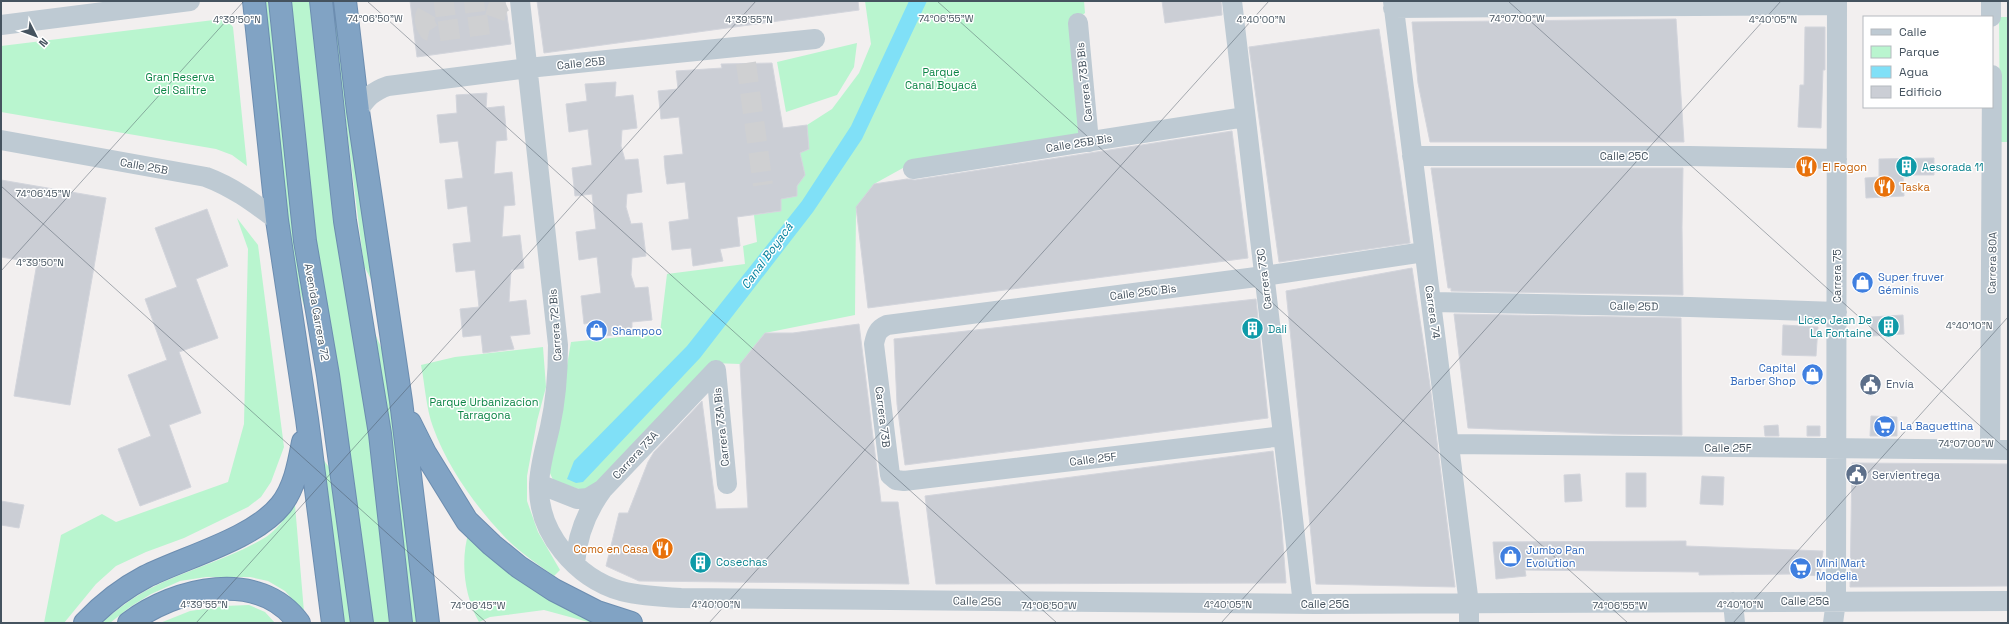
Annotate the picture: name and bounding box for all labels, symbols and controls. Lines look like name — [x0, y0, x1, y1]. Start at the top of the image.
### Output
text: 74°06'50"W — [347, 12, 403, 25]
text: 74°06'55"W — [918, 12, 974, 25]
text: 74°07'00"W — [1489, 12, 1545, 25]
text: 4°39'50"N — [213, 13, 261, 26]
text: 4°39'55"N — [725, 13, 773, 26]
text: 4°40'00"N — [1237, 13, 1285, 26]
text: 4°40'05"N — [1749, 13, 1797, 26]
north arrow — [16, 16, 56, 56]
legend — [1863, 16, 1993, 108]
text: Calle — [1899, 24, 1927, 40]
text: N — [36, 35, 51, 50]
street label: Carrera 73B Bis — [1073, 41, 1095, 122]
text: Parque — [1899, 44, 1939, 60]
street label: Calle 25B — [556, 53, 606, 73]
text: Agua — [1899, 64, 1929, 80]
park label: Parque Canal Boyacá — [905, 65, 978, 92]
park label: Gran Reserva del Salitre — [145, 70, 215, 97]
text: Edificio — [1899, 84, 1942, 100]
street label: Calle 25B Bis — [1045, 131, 1113, 155]
street label: Calle 25C — [1600, 149, 1648, 163]
restaurant icon: El Fogon — [1794, 154, 1820, 180]
building icon: Aesorada 11 — [1893, 154, 1919, 180]
street label: Calle 25B — [119, 155, 169, 177]
place label: El Fogon — [1822, 160, 1867, 174]
place label: Aesorada 11 — [1922, 160, 1984, 174]
restaurant icon: Taska — [1872, 174, 1898, 200]
place label: Taska — [1900, 180, 1930, 194]
text: 74°06'45"W — [16, 187, 71, 200]
water label: Canal Boyacá — [737, 220, 797, 292]
street label: Carrera 80A — [1984, 232, 2000, 294]
street label: Carrera 73C — [1253, 248, 1275, 310]
street label: Carrera 75 — [1830, 249, 1844, 303]
text: 4°39'50"N — [16, 256, 64, 269]
street label: Avenida Carrera 72 — [302, 262, 333, 362]
shop icon: Super fruver Géminis — [1850, 270, 1876, 296]
place label: Super fruver Géminis — [1878, 270, 1944, 297]
street label: Calle 25C Bis — [1109, 281, 1177, 303]
street label: Carrera 74 — [1422, 285, 1444, 340]
street label: Carrera 72 Bis — [545, 288, 565, 362]
street label: Calle 25D — [1610, 299, 1658, 313]
place label: Liceo Jean De La Fontaine — [1798, 313, 1872, 340]
building icon: Liceo Jean De La Fontaine — [1875, 313, 1901, 339]
building icon: Dali — [1240, 316, 1266, 342]
shop icon: Shampoo — [584, 318, 610, 344]
text: 4°40'10"N — [1946, 319, 1992, 332]
place label: Dali — [1268, 322, 1287, 336]
place label: Shampoo — [612, 324, 662, 338]
place label: Capital Barber Shop — [1730, 361, 1796, 388]
shop icon: Capital Barber Shop — [1799, 361, 1825, 387]
public building icon: Envía — [1858, 371, 1884, 397]
place label: Envía — [1886, 377, 1914, 391]
street label: Carrera 73B — [872, 386, 894, 448]
street label: Carrera 73A Bis — [710, 387, 732, 467]
park label: Parque Urbanizacion Tarragona — [430, 395, 538, 422]
supermarket icon: La Baguettina — [1871, 413, 1897, 439]
place label: La Baguettina — [1900, 419, 1974, 433]
street label: Carrera 73A — [609, 428, 661, 482]
text: 74°07'00"W — [1938, 437, 1994, 450]
street label: Calle 25F — [1704, 441, 1752, 455]
street label: Calle 25F — [1069, 449, 1117, 469]
public building icon: Servientrega — [1844, 462, 1870, 488]
place label: Servientrega — [1872, 468, 1941, 482]
restaurant icon: Como en Casa — [650, 536, 676, 562]
place label: Como en Casa — [574, 542, 649, 556]
shop icon: Jumbo Pan Evolution — [1497, 543, 1523, 569]
place label: Jumbo Pan Evolution — [1526, 543, 1585, 570]
building icon: Cosechas — [688, 549, 714, 575]
place label: Cosechas — [716, 555, 768, 569]
supermarket icon: Mini Mart Modelia — [1788, 556, 1814, 582]
place label: Mini Mart Modelia — [1816, 556, 1866, 583]
street label: Calle 25G — [953, 594, 1001, 608]
street label: Calle 25G — [1781, 594, 1829, 608]
street label: Calle 25G — [1301, 597, 1349, 611]
text: 4°39'55"N — [180, 598, 228, 611]
text: 4°40'00"N — [692, 598, 740, 611]
text: 4°40'05"N — [1204, 598, 1252, 611]
text: 4°40'10"N — [1717, 598, 1763, 611]
text: 74°06'45"W — [451, 599, 506, 612]
text: 74°06'50"W — [1021, 599, 1077, 612]
text: 74°06'55"W — [1592, 599, 1648, 612]

